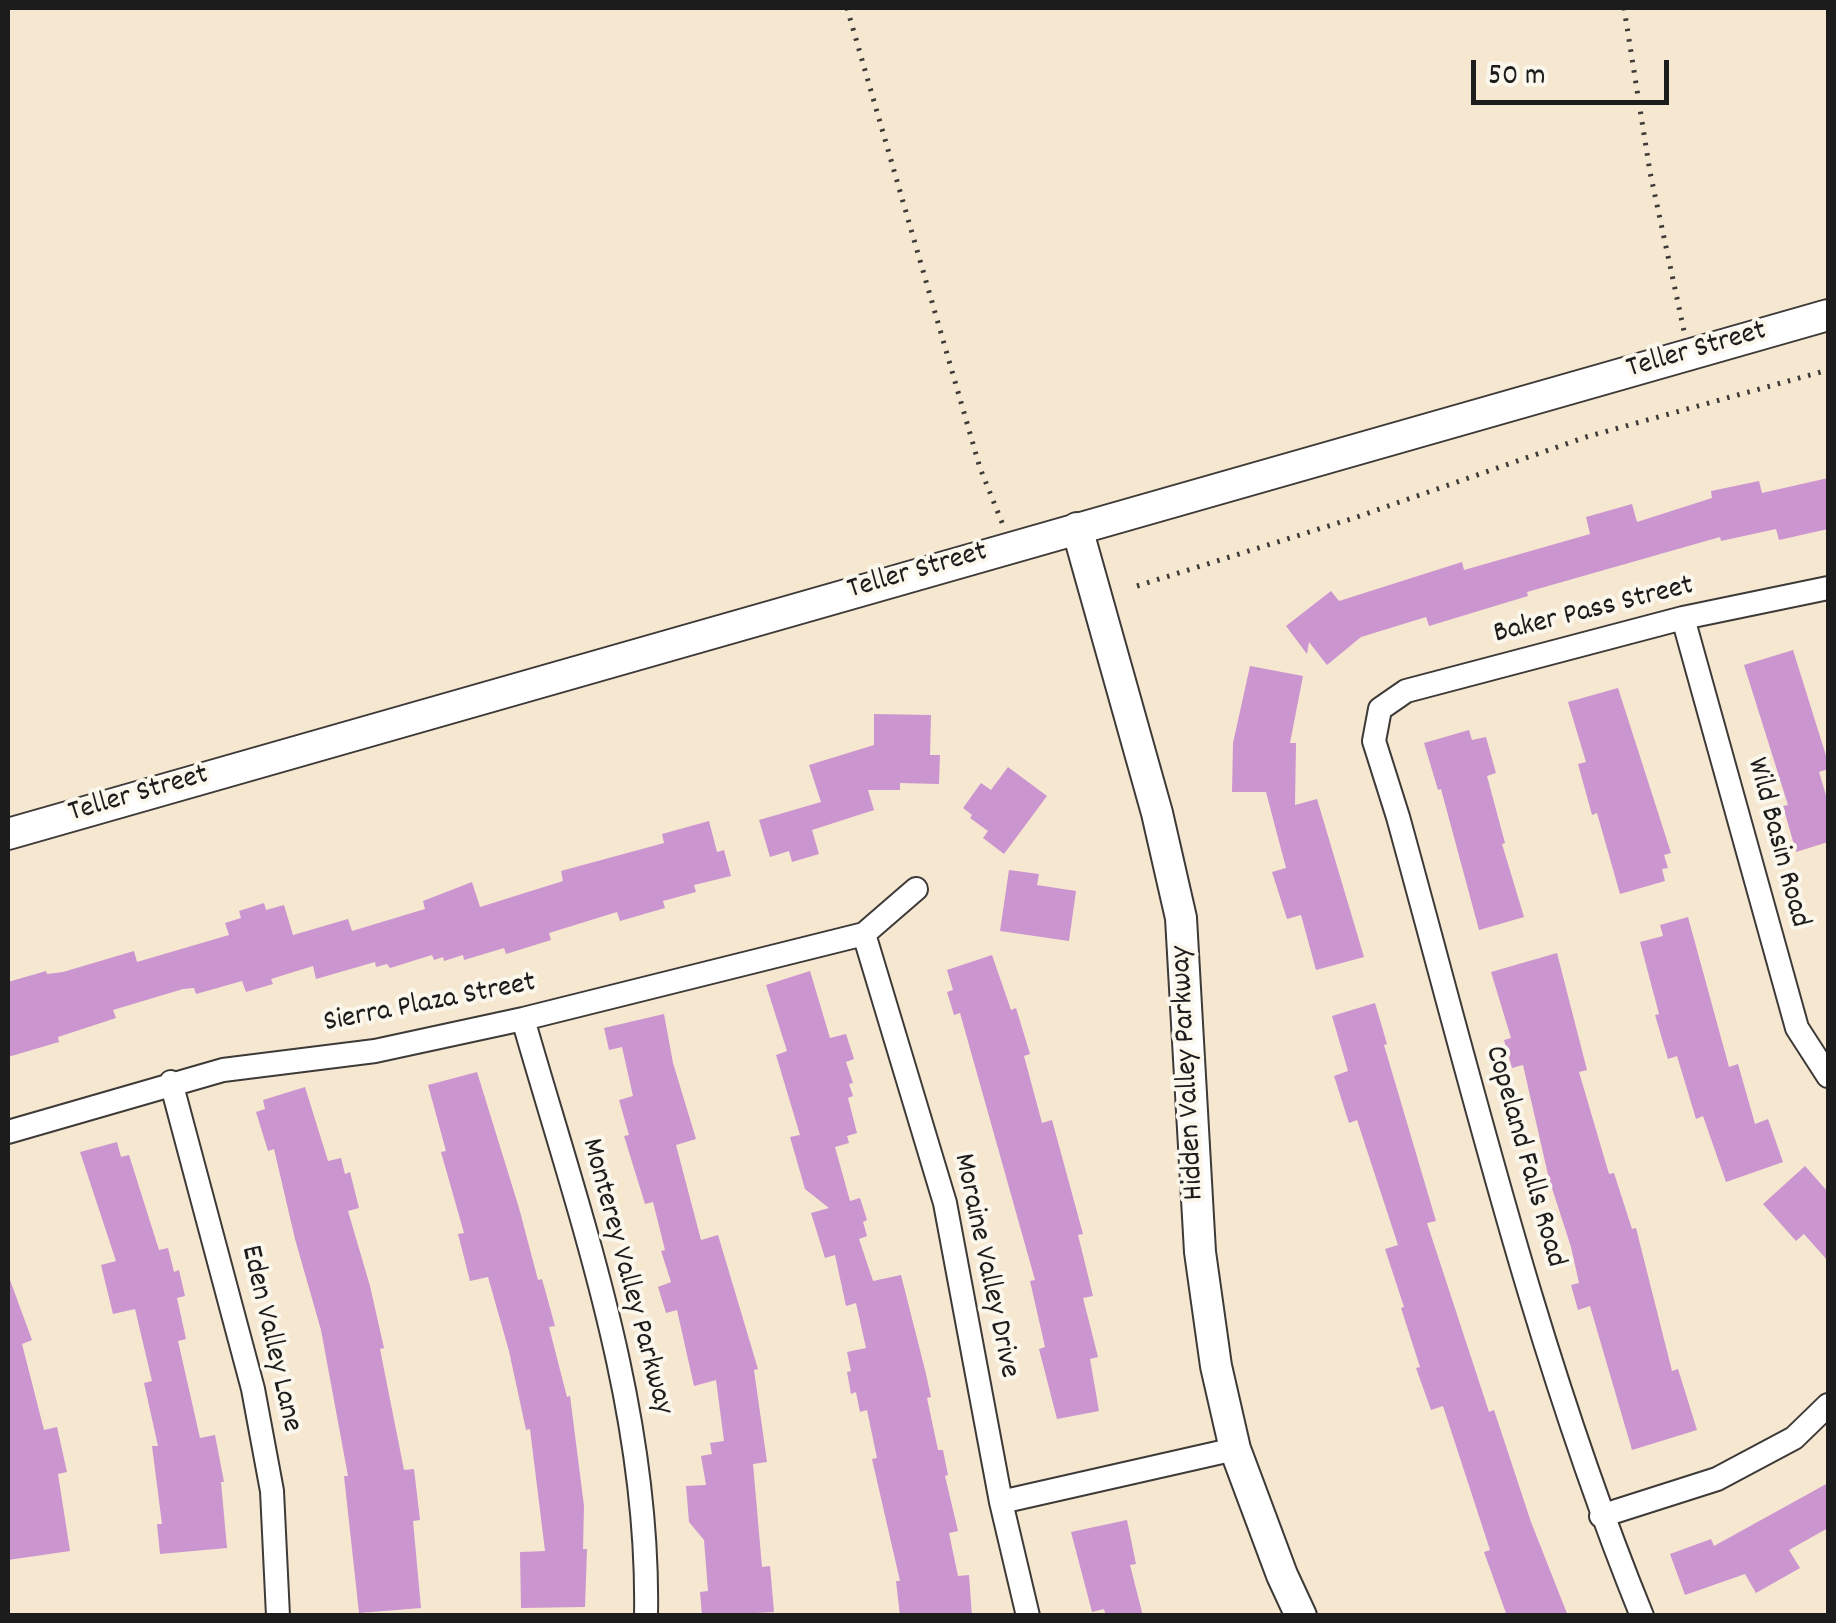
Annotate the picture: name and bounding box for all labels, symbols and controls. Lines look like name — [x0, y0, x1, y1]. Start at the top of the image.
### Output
scale bar — [1476, 40, 1674, 102]
text: 50 m — [1488, 56, 1546, 99]
street label: Teller Street — [1623, 315, 1771, 389]
street label: Teller Street — [844, 536, 992, 610]
street label: Baker Pass Street — [1490, 570, 1698, 654]
street label: Wild Basin Road — [1736, 754, 1816, 932]
street label: Teller Street — [65, 759, 213, 833]
street label: Hidden Valley Parkway — [1165, 945, 1215, 1201]
street label: Sierra Plaza Street — [321, 967, 539, 1043]
street label: Copeland Falls Road — [1474, 1042, 1572, 1272]
street label: Monterey Valley Parkway — [571, 1135, 679, 1419]
street label: Moraine Valley Drive — [943, 1151, 1025, 1381]
street label: Eden Valley Lane — [230, 1242, 308, 1436]

